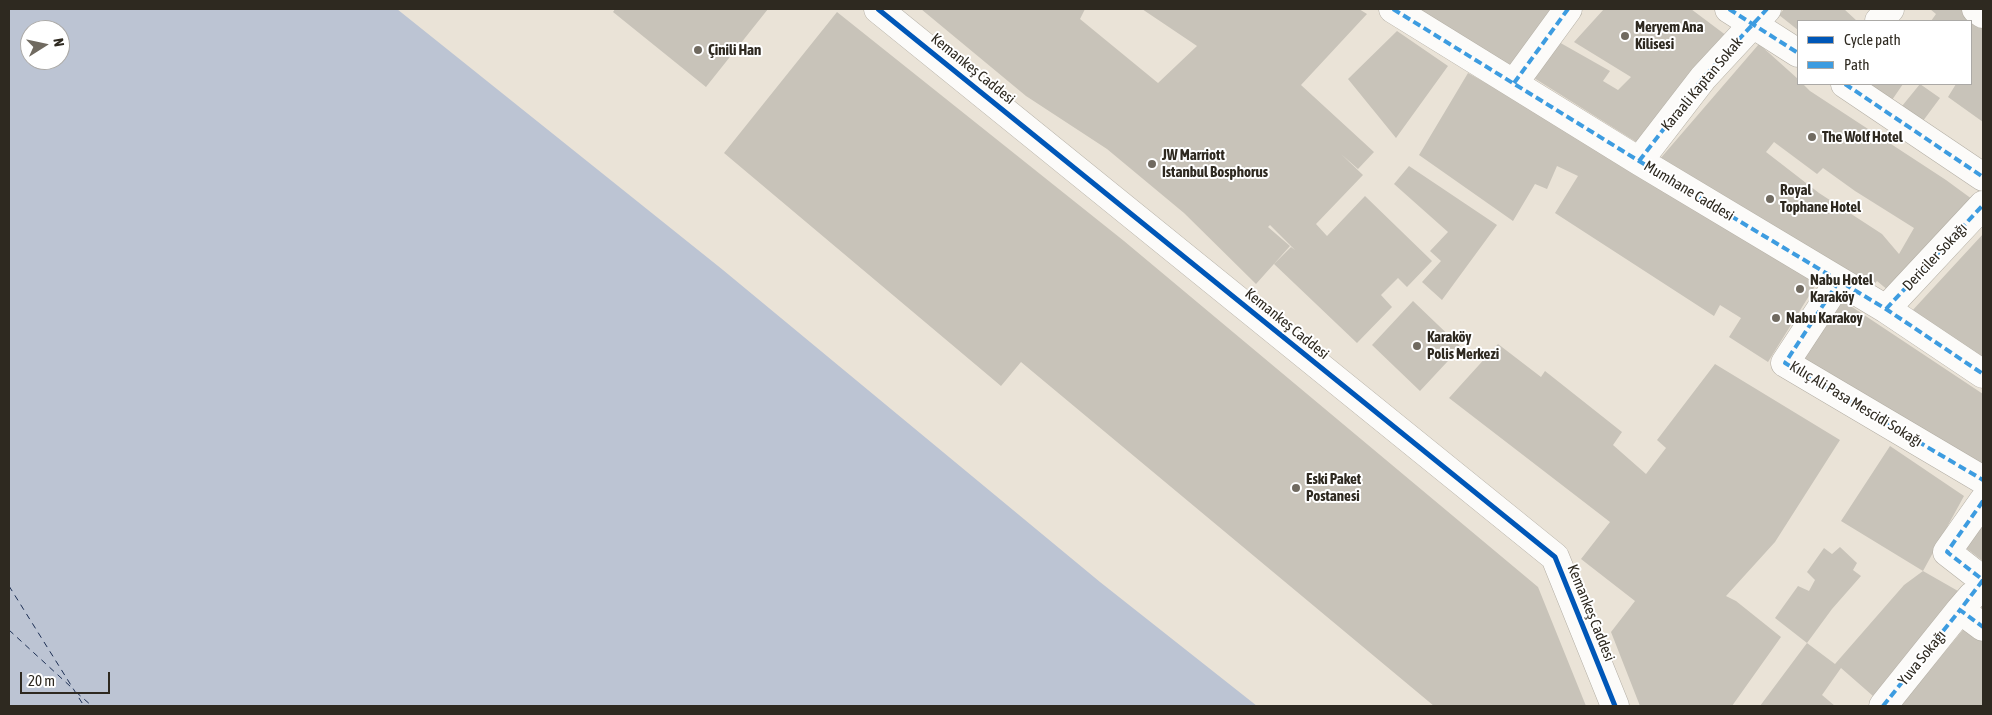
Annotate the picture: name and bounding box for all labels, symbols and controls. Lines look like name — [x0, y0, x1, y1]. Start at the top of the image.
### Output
place label: Meryem Ana Kilisesi — [1635, 18, 1704, 53]
north arrow — [20, 20, 70, 70]
legend — [1797, 20, 1972, 85]
street label: Kemankeş Caddesi — [927, 30, 1019, 108]
marker: Meryem Ana Kilisesi — [1619, 30, 1631, 42]
text: Cycle path — [1844, 31, 1901, 48]
street label: Karaali Kaptan Sokak — [1658, 33, 1746, 135]
text: N — [50, 37, 67, 48]
place label: Çinili Han — [708, 41, 761, 59]
marker: Çinili Han — [692, 44, 704, 56]
text: Path — [1844, 56, 1870, 73]
place label: The Wolf Hotel — [1822, 128, 1903, 146]
marker: The Wolf Hotel — [1806, 131, 1818, 143]
place label: JW Marriott Istanbul Bosphorus — [1162, 146, 1268, 181]
street label: Mumhane Caddesi — [1641, 157, 1737, 225]
marker: JW Marriott Istanbul Bosphorus — [1146, 158, 1158, 170]
place label: Royal Tophane Hotel — [1780, 181, 1861, 216]
marker: Royal Tophane Hotel — [1764, 193, 1776, 205]
street label: Dericiler Sokağı — [1899, 219, 1971, 295]
place label: Nabu Hotel Karaköy — [1810, 271, 1873, 306]
marker: Nabu Hotel Karaköy — [1794, 283, 1806, 295]
street label: Kemankeş Caddesi — [1241, 285, 1333, 363]
place label: Nabu Karakoy — [1786, 309, 1863, 327]
marker: Nabu Karakoy — [1770, 312, 1782, 324]
place label: Karaköy Polis Merkezi — [1427, 328, 1499, 363]
marker: Karaköy Polis Merkezi — [1411, 340, 1423, 352]
street label: Kılıç Ali Pasa Mescidi Sokağı — [1786, 357, 1926, 451]
place label: Eski Paket Postanesi — [1306, 470, 1361, 505]
marker: Eski Paket Postanesi — [1290, 482, 1302, 494]
street label: Kemankeş Caddesi — [1563, 562, 1619, 664]
street label: Yuva Sokağı — [1894, 627, 1950, 689]
scale bar — [22, 662, 112, 694]
text: 20 m — [28, 672, 55, 689]

